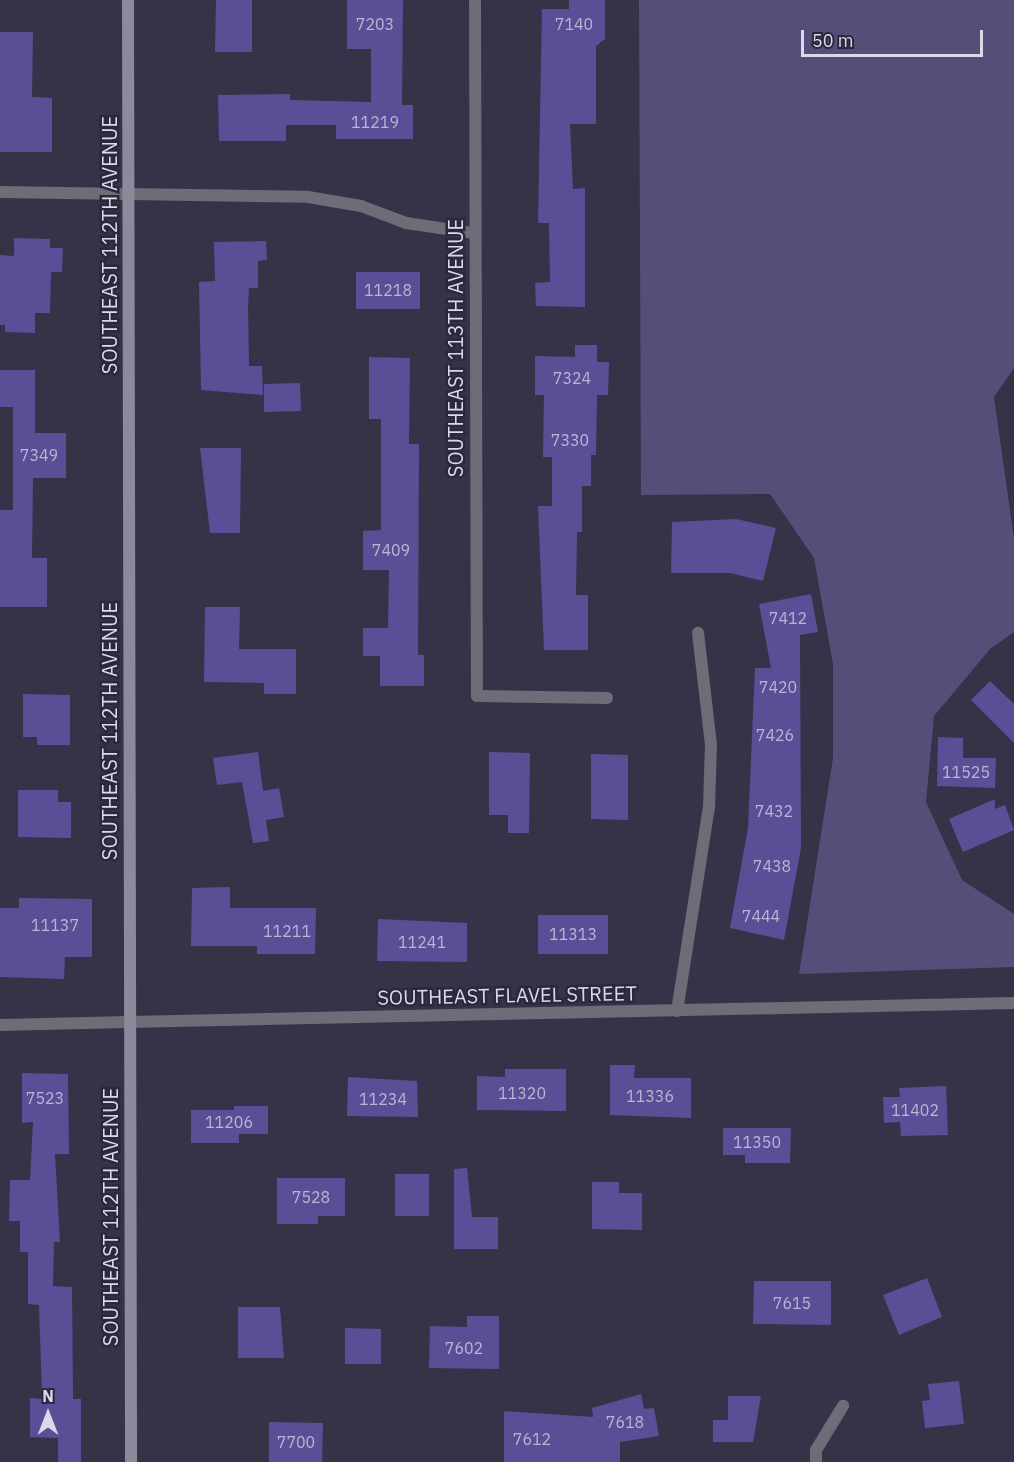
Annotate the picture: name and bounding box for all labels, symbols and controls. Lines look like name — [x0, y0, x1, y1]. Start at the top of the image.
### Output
house number: 7203 — [356, 14, 394, 34]
house number: 7140 — [555, 14, 593, 34]
scale bar — [804, 18, 986, 56]
text: 50 m — [812, 29, 854, 52]
house number: 11219 — [351, 112, 399, 132]
street label: SOUTHEAST 112TH AVENUE — [97, 116, 121, 374]
street label: SOUTHEAST 113TH AVENUE — [443, 219, 467, 477]
house number: 11218 — [364, 280, 412, 300]
house number: 7324 — [553, 368, 591, 388]
house number: 7330 — [551, 430, 589, 450]
house number: 7349 — [20, 445, 58, 465]
house number: 7409 — [372, 540, 410, 560]
street label: SOUTHEAST 112TH AVENUE — [97, 602, 121, 860]
house number: 7412 — [769, 608, 807, 628]
house number: 7420 — [759, 677, 797, 697]
house number: 7426 — [756, 725, 794, 745]
house number: 11525 — [942, 762, 990, 782]
house number: 7432 — [755, 801, 793, 821]
house number: 7438 — [753, 856, 791, 876]
house number: 7444 — [742, 906, 780, 926]
house number: 11137 — [31, 915, 79, 935]
house number: 11211 — [263, 921, 311, 941]
house number: 11313 — [549, 924, 597, 944]
house number: 11241 — [398, 932, 446, 952]
street label: SOUTHEAST FLAVEL STREET — [377, 981, 637, 1009]
house number: 11320 — [498, 1083, 546, 1103]
house number: 11336 — [626, 1086, 674, 1106]
house number: 7523 — [26, 1088, 64, 1108]
street label: SOUTHEAST 112TH AVENUE — [98, 1088, 122, 1346]
house number: 11234 — [359, 1089, 407, 1109]
house number: 11402 — [891, 1100, 939, 1120]
house number: 11206 — [205, 1112, 253, 1132]
house number: 11350 — [733, 1132, 781, 1152]
house number: 7528 — [292, 1187, 330, 1207]
house number: 7615 — [773, 1293, 811, 1313]
house number: 7602 — [445, 1338, 483, 1358]
north arrow — [18, 1384, 78, 1444]
text: N — [42, 1386, 54, 1406]
house number: 7618 — [606, 1412, 644, 1432]
house number: 7612 — [513, 1429, 551, 1449]
house number: 7700 — [277, 1432, 315, 1452]

